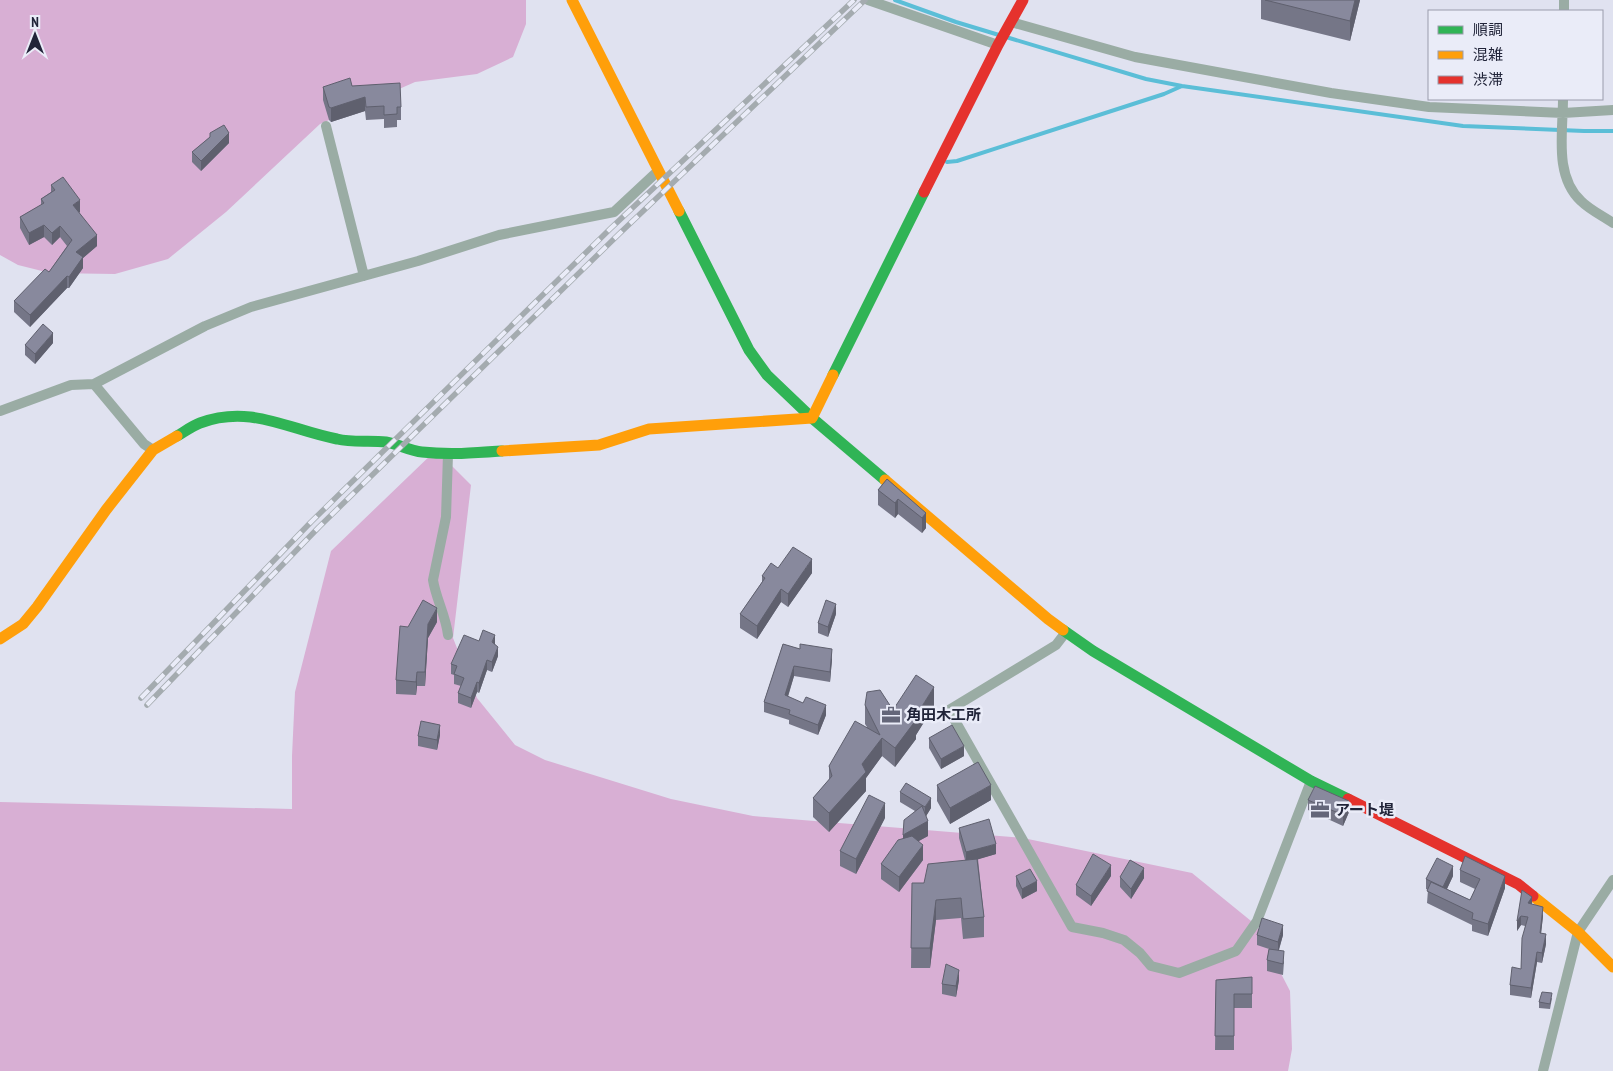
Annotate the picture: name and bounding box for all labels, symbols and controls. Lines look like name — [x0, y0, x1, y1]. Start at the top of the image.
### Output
north arrow — [10, 10, 60, 60]
legend — [1428, 10, 1603, 100]
text: N — [31, 13, 39, 31]
text: 順調 — [1473, 20, 1503, 39]
text: 混雑 — [1473, 45, 1503, 64]
text: 渋滞 — [1473, 70, 1503, 89]
office icon: 角田木工所 — [880, 704, 902, 726]
place label: 角田木工所 — [906, 705, 981, 724]
office icon: アート堤 — [1309, 799, 1331, 821]
place label: アート堤 — [1335, 800, 1394, 819]

